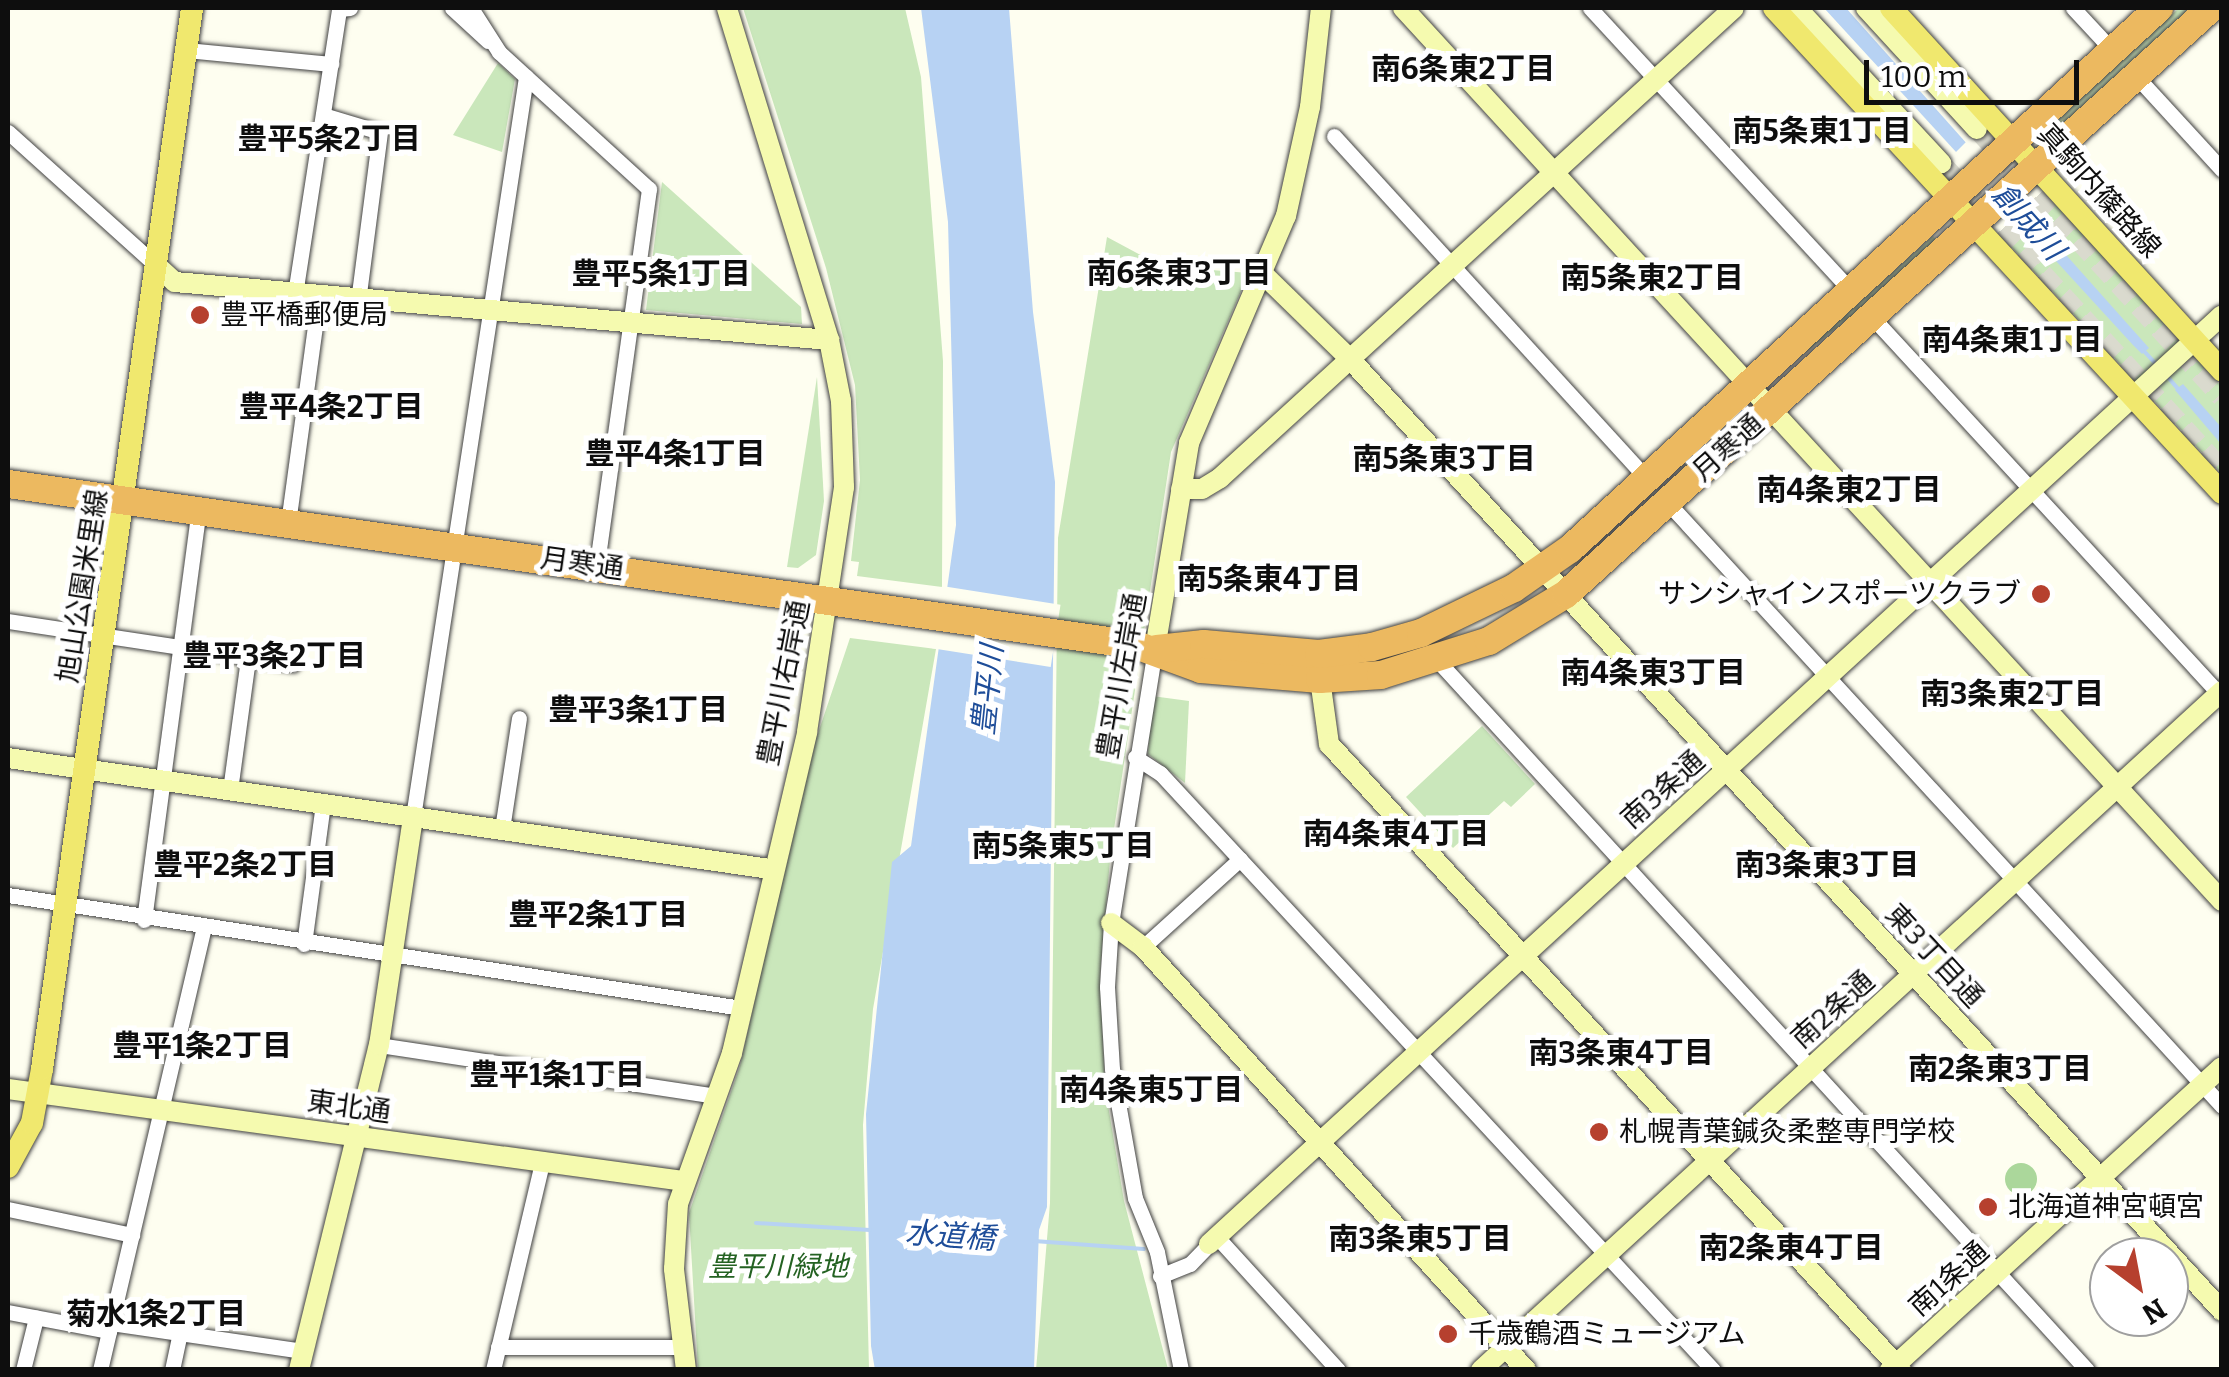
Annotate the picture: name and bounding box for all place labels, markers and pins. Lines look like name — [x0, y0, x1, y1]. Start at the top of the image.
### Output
place label: 豊平橋郵便局 — [220, 298, 388, 332]
marker: 豊平橋郵便局 — [189, 304, 211, 326]
place label: サンシャインスポーツクラブ — [1657, 577, 2021, 611]
marker: サンシャインスポーツクラブ — [2030, 583, 2052, 605]
place label: 札幌青葉鍼灸柔整専門学校 — [1619, 1115, 1955, 1149]
marker: 札幌青葉鍼灸柔整専門学校 — [1588, 1121, 1610, 1143]
place label: 北海道神宮頓宮 — [2008, 1190, 2204, 1224]
marker: 北海道神宮頓宮 — [1977, 1196, 1999, 1218]
place label: 千歳鶴酒ミュージアム — [1468, 1317, 1748, 1351]
marker: 千歳鶴酒ミュージアム — [1437, 1323, 1459, 1345]

